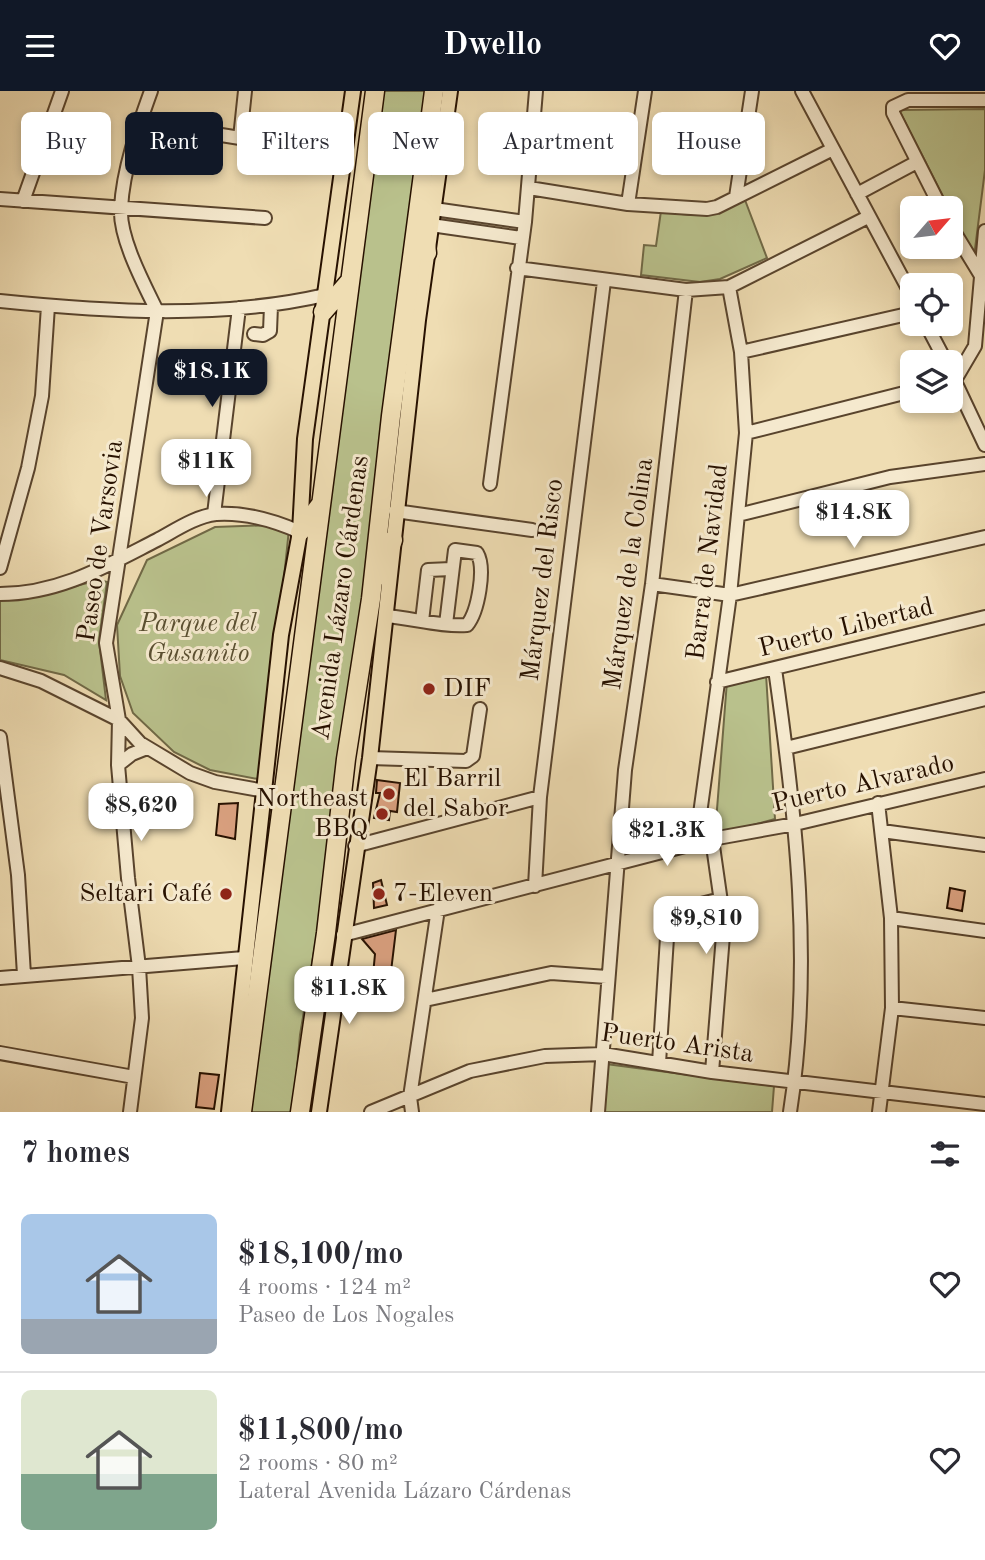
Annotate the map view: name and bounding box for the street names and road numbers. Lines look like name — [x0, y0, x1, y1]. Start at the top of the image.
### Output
street label: Paseo de Varsovia — [74, 438, 128, 644]
street label: Avenida Lázaro Cárdenas — [308, 454, 374, 742]
street label: Márquez de la Colina — [600, 456, 658, 692]
street label: Barra de Navidad — [683, 462, 733, 662]
street label: Márquez del Risco — [518, 477, 568, 683]
street label: Puerto Libertad — [756, 594, 936, 662]
street label: Puerto Alvarado — [769, 750, 957, 818]
street label: Puerto Arista — [599, 1020, 755, 1068]

